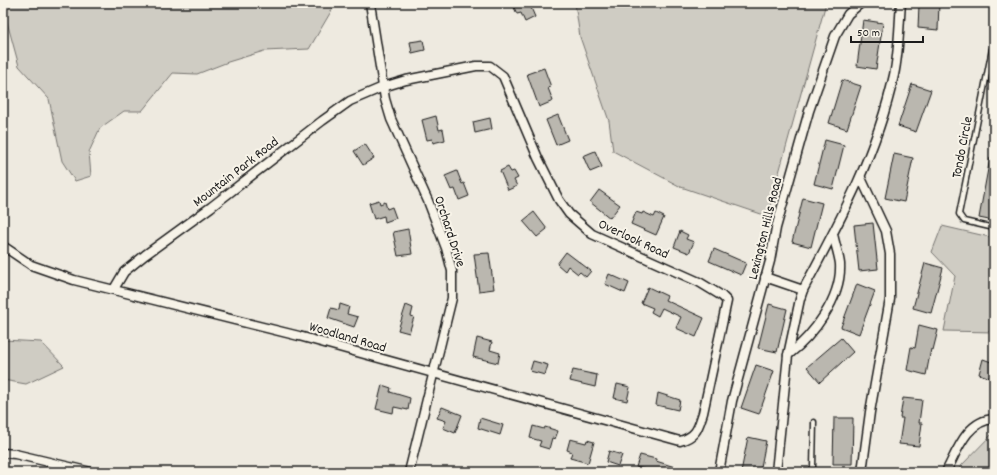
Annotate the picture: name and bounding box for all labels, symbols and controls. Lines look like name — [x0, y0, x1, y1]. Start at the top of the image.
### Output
scale bar — [851, 18, 923, 44]
text: 50 m — [857, 25, 880, 42]
street label: Tondo Circle — [947, 115, 979, 180]
street label: Mountain Park Road — [189, 133, 283, 213]
street label: Lexington Hills Road — [744, 175, 788, 282]
street label: Orchard Drive — [428, 193, 470, 270]
street label: Overlook Road — [594, 215, 672, 265]
street label: Woodland Road — [307, 317, 388, 358]

